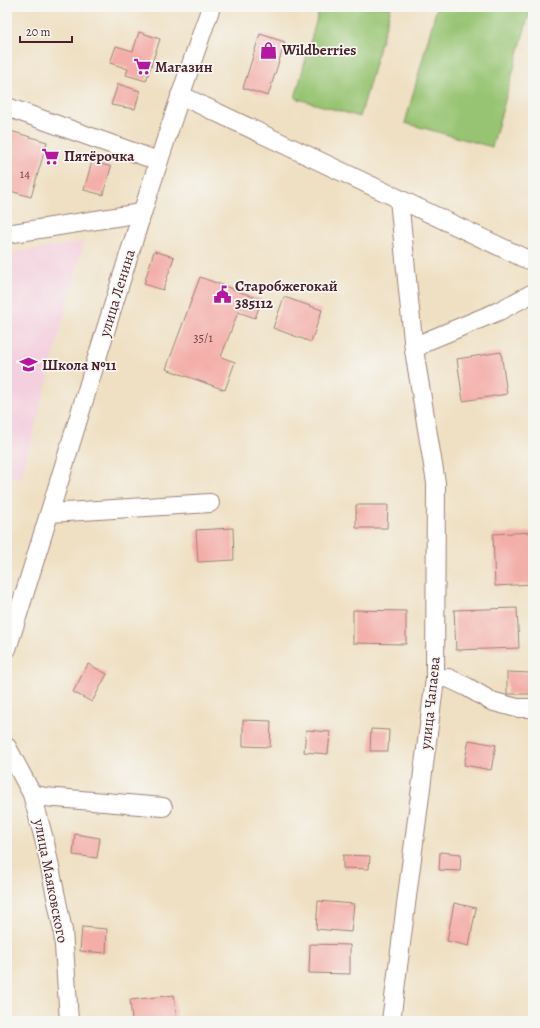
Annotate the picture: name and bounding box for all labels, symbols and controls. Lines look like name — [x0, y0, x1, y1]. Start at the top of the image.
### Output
scale bar — [20, 18, 72, 44]
text: 20 m — [26, 24, 50, 40]
shop icon: Wildberries — [259, 40, 279, 60]
place label: Wildberries — [281, 40, 356, 60]
supermarket icon: Магазин — [132, 57, 152, 77]
place label: Магазин — [155, 57, 213, 77]
supermarket icon: Пятёрочка — [41, 146, 61, 166]
place label: Пятёрочка — [64, 146, 135, 166]
house number: 14 — [20, 165, 30, 182]
street label: улица Ленина — [94, 247, 140, 340]
place label: Старобжегокай 385112 — [235, 276, 338, 313]
public building icon: Старобжегокай 385112 — [212, 285, 232, 305]
house number: 35/1 — [193, 329, 213, 346]
school or university icon: Школа №11 — [19, 355, 39, 375]
place label: Школа №11 — [42, 355, 117, 375]
street label: улица Чапаева — [415, 656, 445, 751]
street label: улица Маяковского — [29, 816, 73, 945]

